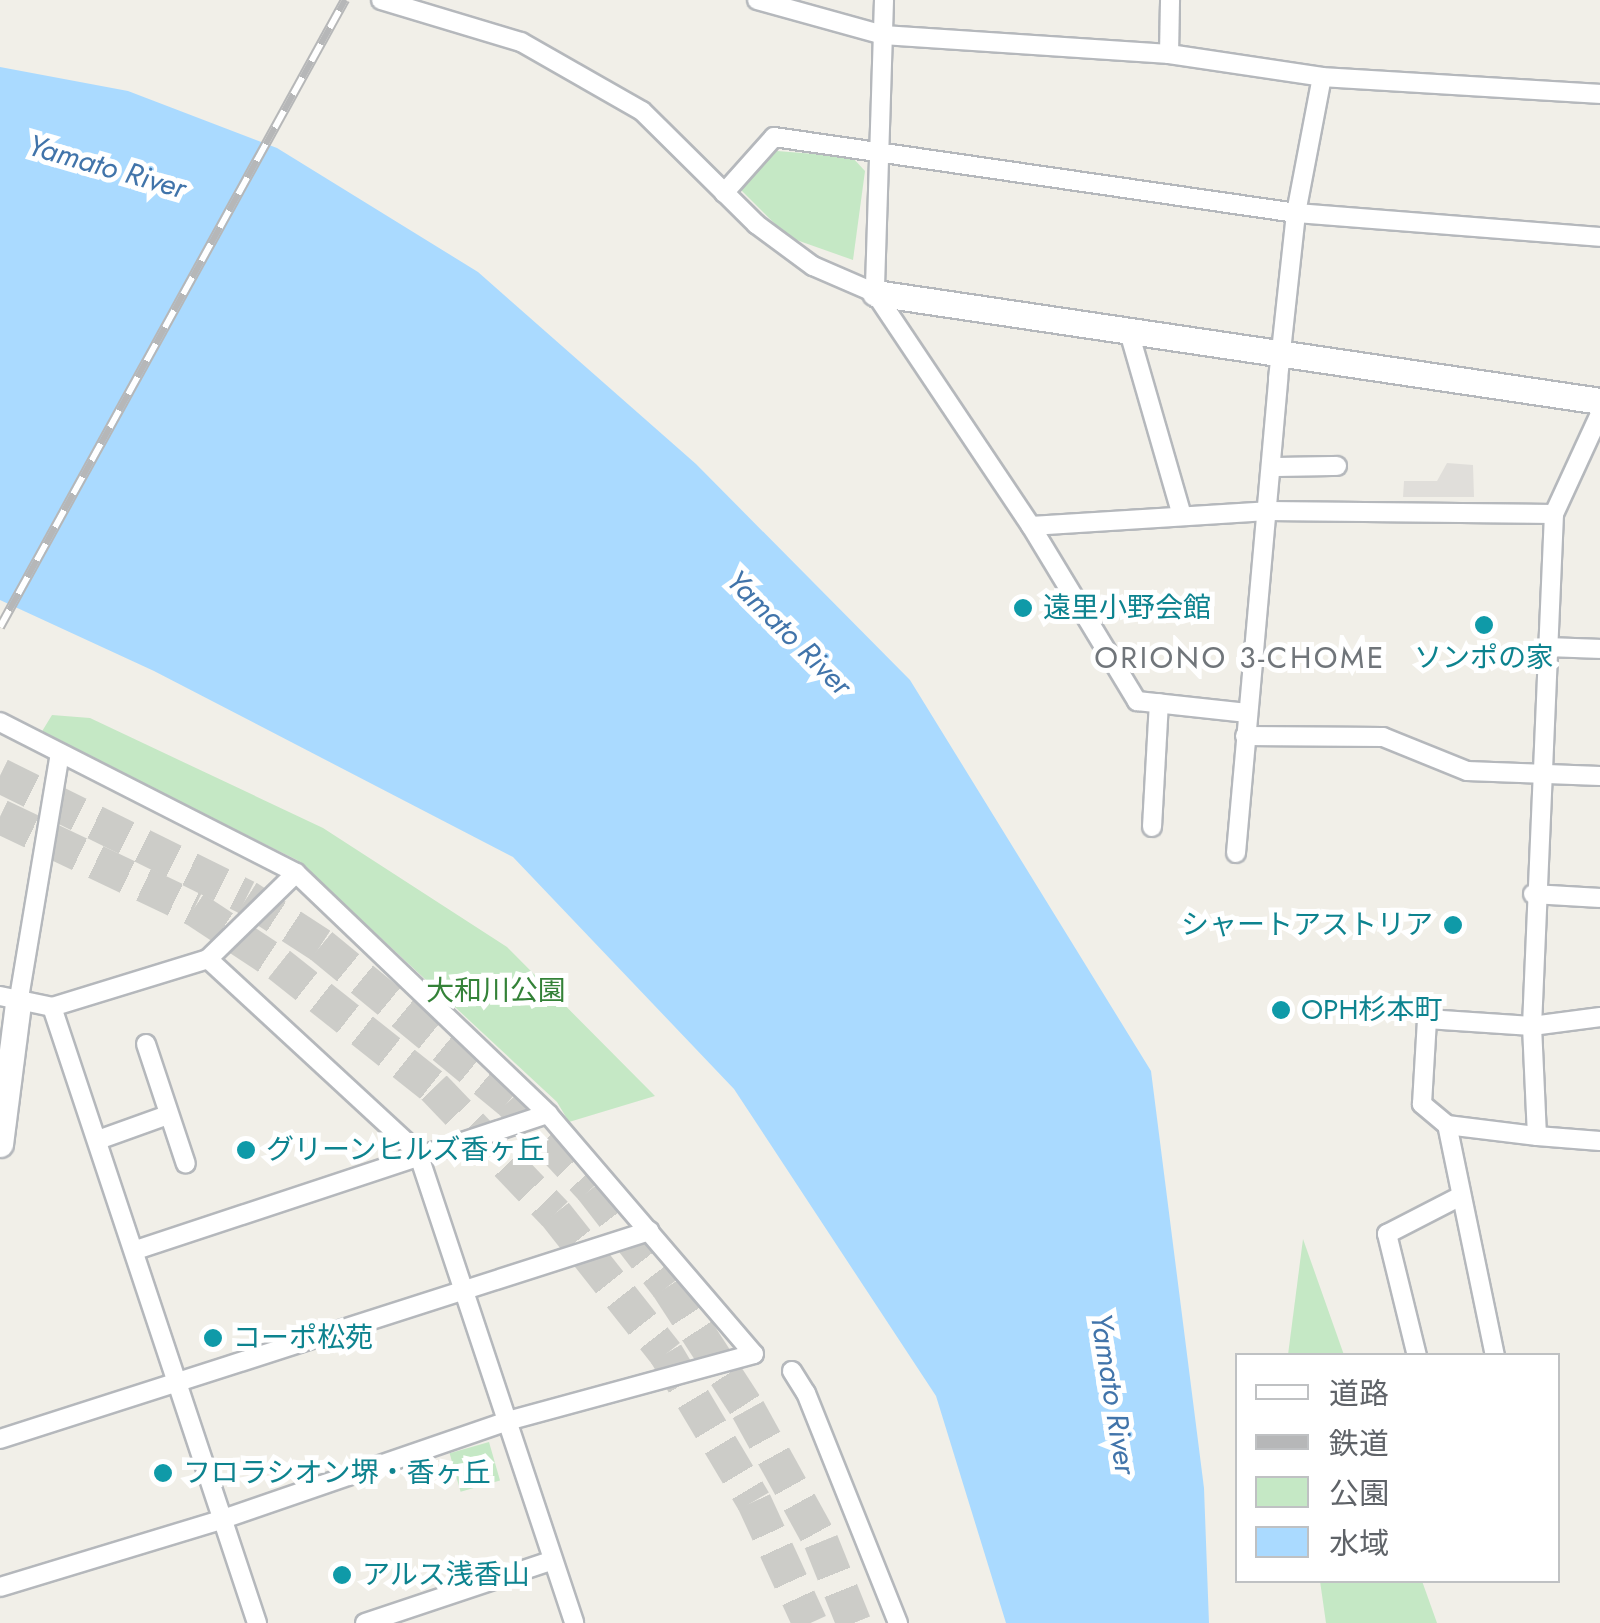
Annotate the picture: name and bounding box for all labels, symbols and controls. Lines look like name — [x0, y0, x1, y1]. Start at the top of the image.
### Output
water label: Yamato River — [24, 127, 190, 207]
water label: Yamato River — [719, 563, 859, 703]
place label: 遠里小野会館 — [1043, 591, 1211, 625]
marker: 遠里小野会館 — [1012, 597, 1034, 619]
marker: ソンポの家 — [1473, 614, 1495, 636]
district label: ORIONO 3-CHOME — [1094, 640, 1386, 676]
place label: ソンポの家 — [1414, 641, 1554, 675]
place label: シャートアストリア — [1181, 908, 1433, 942]
marker: シャートアストリア — [1442, 914, 1464, 936]
park label: 大和川公園 — [426, 974, 566, 1008]
place label: OPH杉本町 — [1301, 993, 1442, 1027]
marker: OPH杉本町 — [1270, 999, 1292, 1021]
place label: グリーンヒルズ香ヶ丘 — [266, 1133, 546, 1167]
marker: グリーンヒルズ香ヶ丘 — [235, 1139, 257, 1161]
water label: Yamato River — [1083, 1311, 1143, 1477]
place label: コーポ松苑 — [233, 1321, 373, 1355]
marker: コーポ松苑 — [202, 1327, 224, 1349]
legend — [1235, 1353, 1560, 1583]
text: 道路 — [1329, 1372, 1389, 1415]
text: 鉄道 — [1329, 1422, 1389, 1465]
place label: フロラシオン堺・香ヶ丘 — [183, 1456, 491, 1490]
marker: フロラシオン堺・香ヶ丘 — [152, 1462, 174, 1484]
text: 公園 — [1329, 1472, 1389, 1515]
text: 水域 — [1329, 1522, 1389, 1565]
place label: アルス浅香山 — [362, 1558, 530, 1592]
marker: アルス浅香山 — [331, 1564, 353, 1586]

